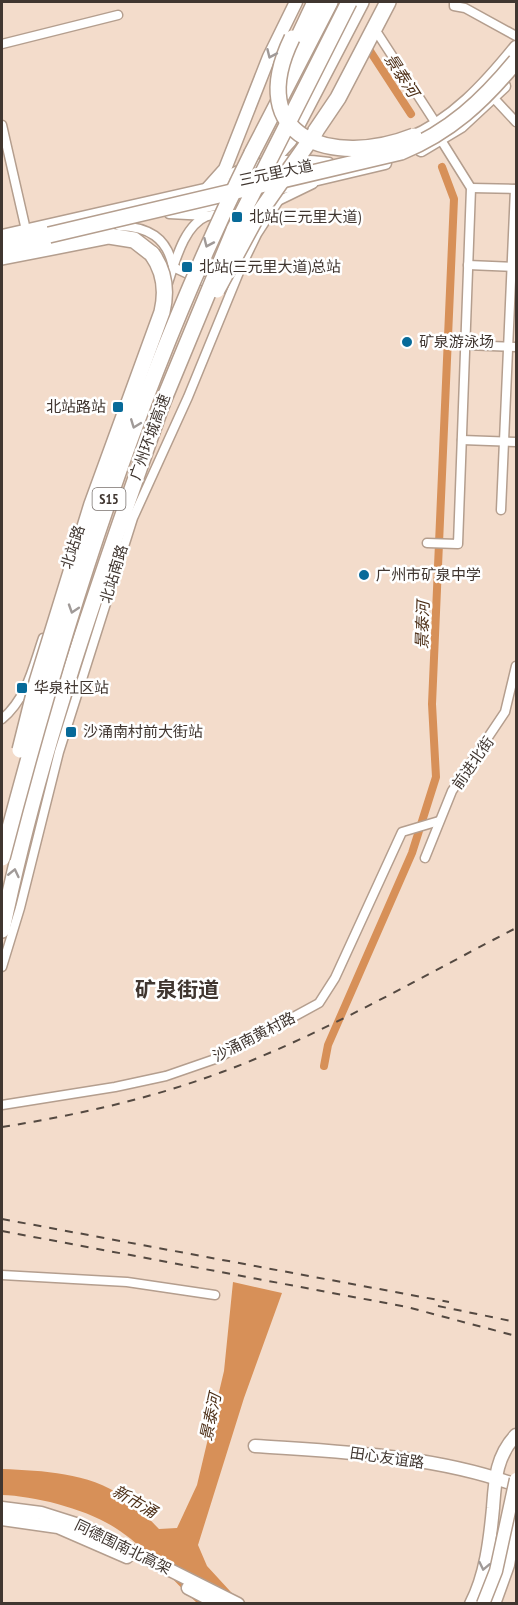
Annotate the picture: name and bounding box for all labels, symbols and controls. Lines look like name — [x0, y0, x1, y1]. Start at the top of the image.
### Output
one-way arrow — [266, 48, 278, 59]
water label: 景泰河 — [381, 49, 425, 103]
street label: 三元里大道 — [237, 155, 315, 190]
place label: 北站(三元里大道) — [249, 207, 361, 226]
marker: 北站(三元里大道) — [230, 210, 244, 224]
one-way arrow — [204, 237, 216, 248]
place label: 北站(三元里大道)总站 — [199, 257, 341, 276]
marker: 北站(三元里大道)总站 — [180, 260, 194, 274]
place label: 矿泉游泳场 — [419, 332, 494, 351]
marker: 矿泉游泳场 — [400, 335, 414, 349]
street label: 广州环城高速 — [125, 391, 174, 482]
place label: 北站路站 — [46, 397, 106, 416]
marker: 北站路站 — [111, 400, 125, 414]
one-way arrow — [130, 418, 143, 429]
road number: S15 — [92, 488, 126, 510]
street label: 北站路 — [57, 523, 89, 571]
street label: 北站南路 — [96, 542, 131, 605]
place label: 广州市矿泉中学 — [376, 565, 481, 584]
marker: 广州市矿泉中学 — [357, 568, 371, 582]
water label: 景泰河 — [411, 598, 433, 649]
one-way arrow — [68, 603, 81, 614]
place label: 华泉社区站 — [34, 678, 109, 697]
marker: 华泉社区站 — [15, 681, 29, 695]
place label: 沙涌南村前大街站 — [83, 722, 203, 741]
marker: 沙涌南村前大街站 — [64, 725, 78, 739]
street label: 前进北街 — [448, 733, 498, 793]
one-way arrow — [7, 868, 20, 878]
district label: 矿泉街道 — [135, 976, 219, 1003]
street label: 沙涌南黄村路 — [209, 1008, 298, 1065]
water label: 景泰河 — [195, 1389, 225, 1443]
street label: 田心友谊路 — [349, 1443, 426, 1472]
water label: 新市涌 — [109, 1480, 163, 1523]
street label: 同德围南北高架 — [72, 1515, 175, 1578]
one-way arrow — [478, 1561, 491, 1571]

